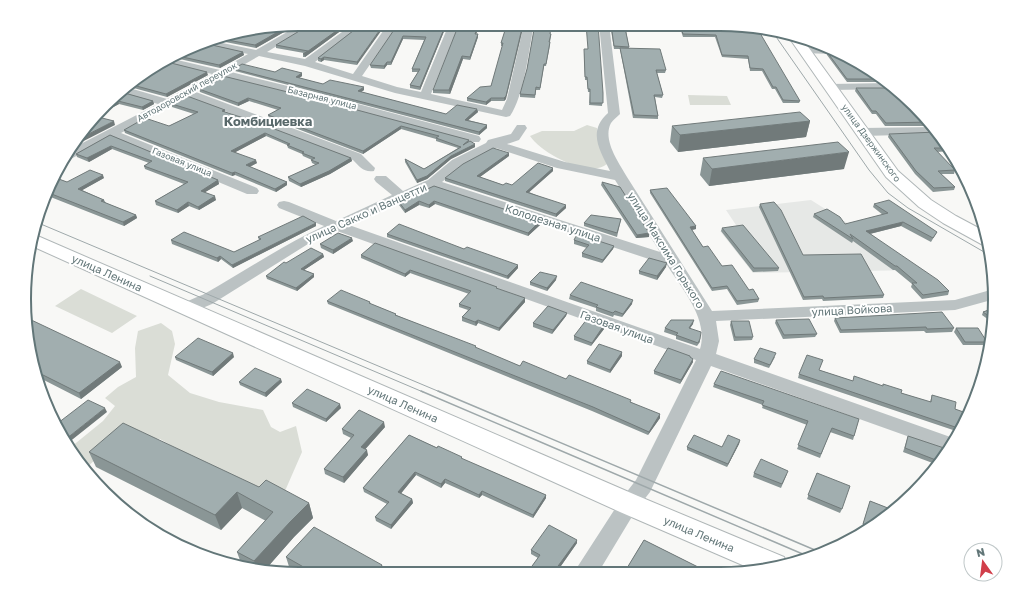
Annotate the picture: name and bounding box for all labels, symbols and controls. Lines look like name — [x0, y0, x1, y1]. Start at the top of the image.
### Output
street label: Автодоровский переулок — [135, 59, 239, 124]
street label: Базарная улица — [286, 84, 358, 111]
street label: улица Дзержинского — [840, 102, 903, 184]
district label: Комбициевка — [224, 113, 313, 129]
street label: Газовая улица — [151, 145, 214, 178]
street label: улица Сакко и Ванцетти — [303, 180, 428, 245]
street label: улица Максима Горького — [625, 189, 708, 311]
street label: Колодезная улица — [504, 201, 603, 244]
street label: улица Ленина — [70, 251, 144, 294]
street label: улица Войкова — [811, 301, 893, 318]
street label: Газовая улица — [579, 307, 656, 346]
street label: улица Ленина — [366, 382, 440, 425]
street label: улица Ленина — [662, 513, 737, 554]
north arrow — [963, 542, 1003, 582]
text: N — [975, 544, 986, 559]

